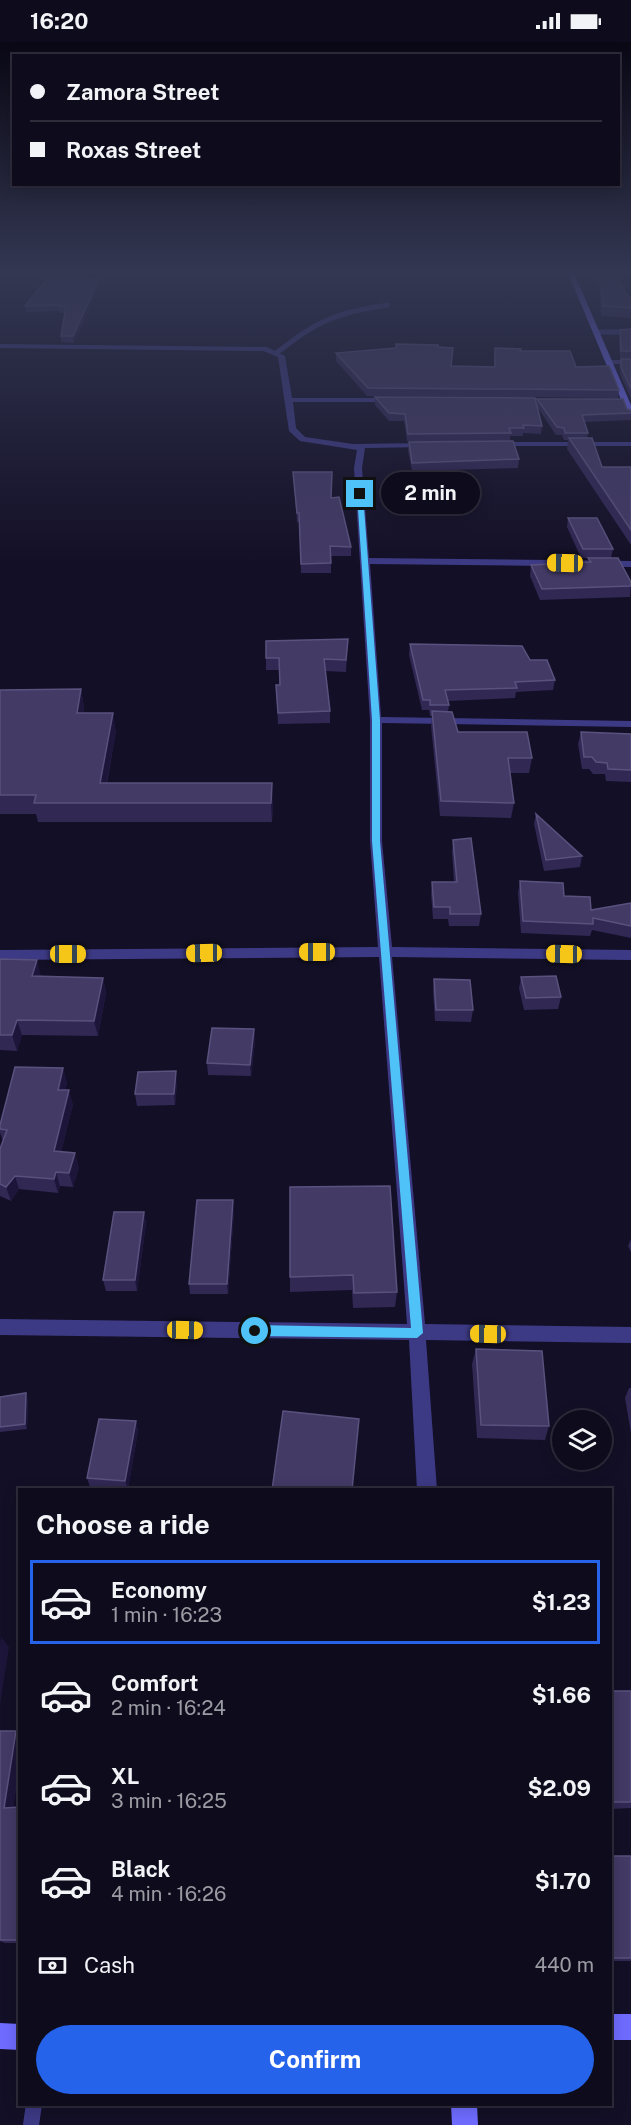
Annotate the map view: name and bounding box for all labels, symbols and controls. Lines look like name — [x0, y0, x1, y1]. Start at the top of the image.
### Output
text: 16:20 — [30, 8, 88, 34]
text: Zamora Street — [66, 79, 219, 105]
text: Roxas Street — [66, 137, 201, 163]
callout: 2 min — [381, 473, 480, 515]
route end — [346, 480, 373, 507]
text: 2 min — [404, 481, 457, 505]
car — [547, 554, 583, 572]
car — [299, 943, 335, 961]
car — [186, 944, 222, 962]
car — [50, 945, 86, 963]
car — [546, 945, 582, 963]
route start — [241, 1317, 268, 1344]
car — [167, 1321, 203, 1339]
car — [470, 1325, 506, 1343]
map controls — [552, 1410, 612, 1470]
button: layers — [552, 1410, 612, 1470]
text: Choose a ride — [36, 1508, 210, 1540]
icon: car — [39, 1575, 93, 1629]
text: Economy — [111, 1577, 207, 1603]
text: $1.23 — [532, 1589, 591, 1615]
text: 1 min · 16:23 — [111, 1603, 222, 1627]
icon: car — [39, 1668, 93, 1722]
text: Comfort — [111, 1670, 198, 1696]
text: $1.66 — [532, 1682, 591, 1708]
text: 2 min · 16:24 — [111, 1696, 226, 1720]
icon: car — [39, 1761, 93, 1815]
text: XL — [111, 1763, 139, 1789]
text: $2.09 — [528, 1775, 591, 1801]
text: 3 min · 16:25 — [111, 1789, 227, 1813]
icon: car — [39, 1854, 93, 1908]
text: Black — [111, 1856, 170, 1882]
text: $1.70 — [535, 1868, 591, 1894]
text: 4 min · 16:26 — [111, 1882, 226, 1906]
icon: cash — [36, 1949, 69, 1982]
text: Cash — [84, 1952, 135, 1978]
text: 440 m — [534, 1953, 594, 1977]
button: Confirm — [36, 2025, 594, 2094]

